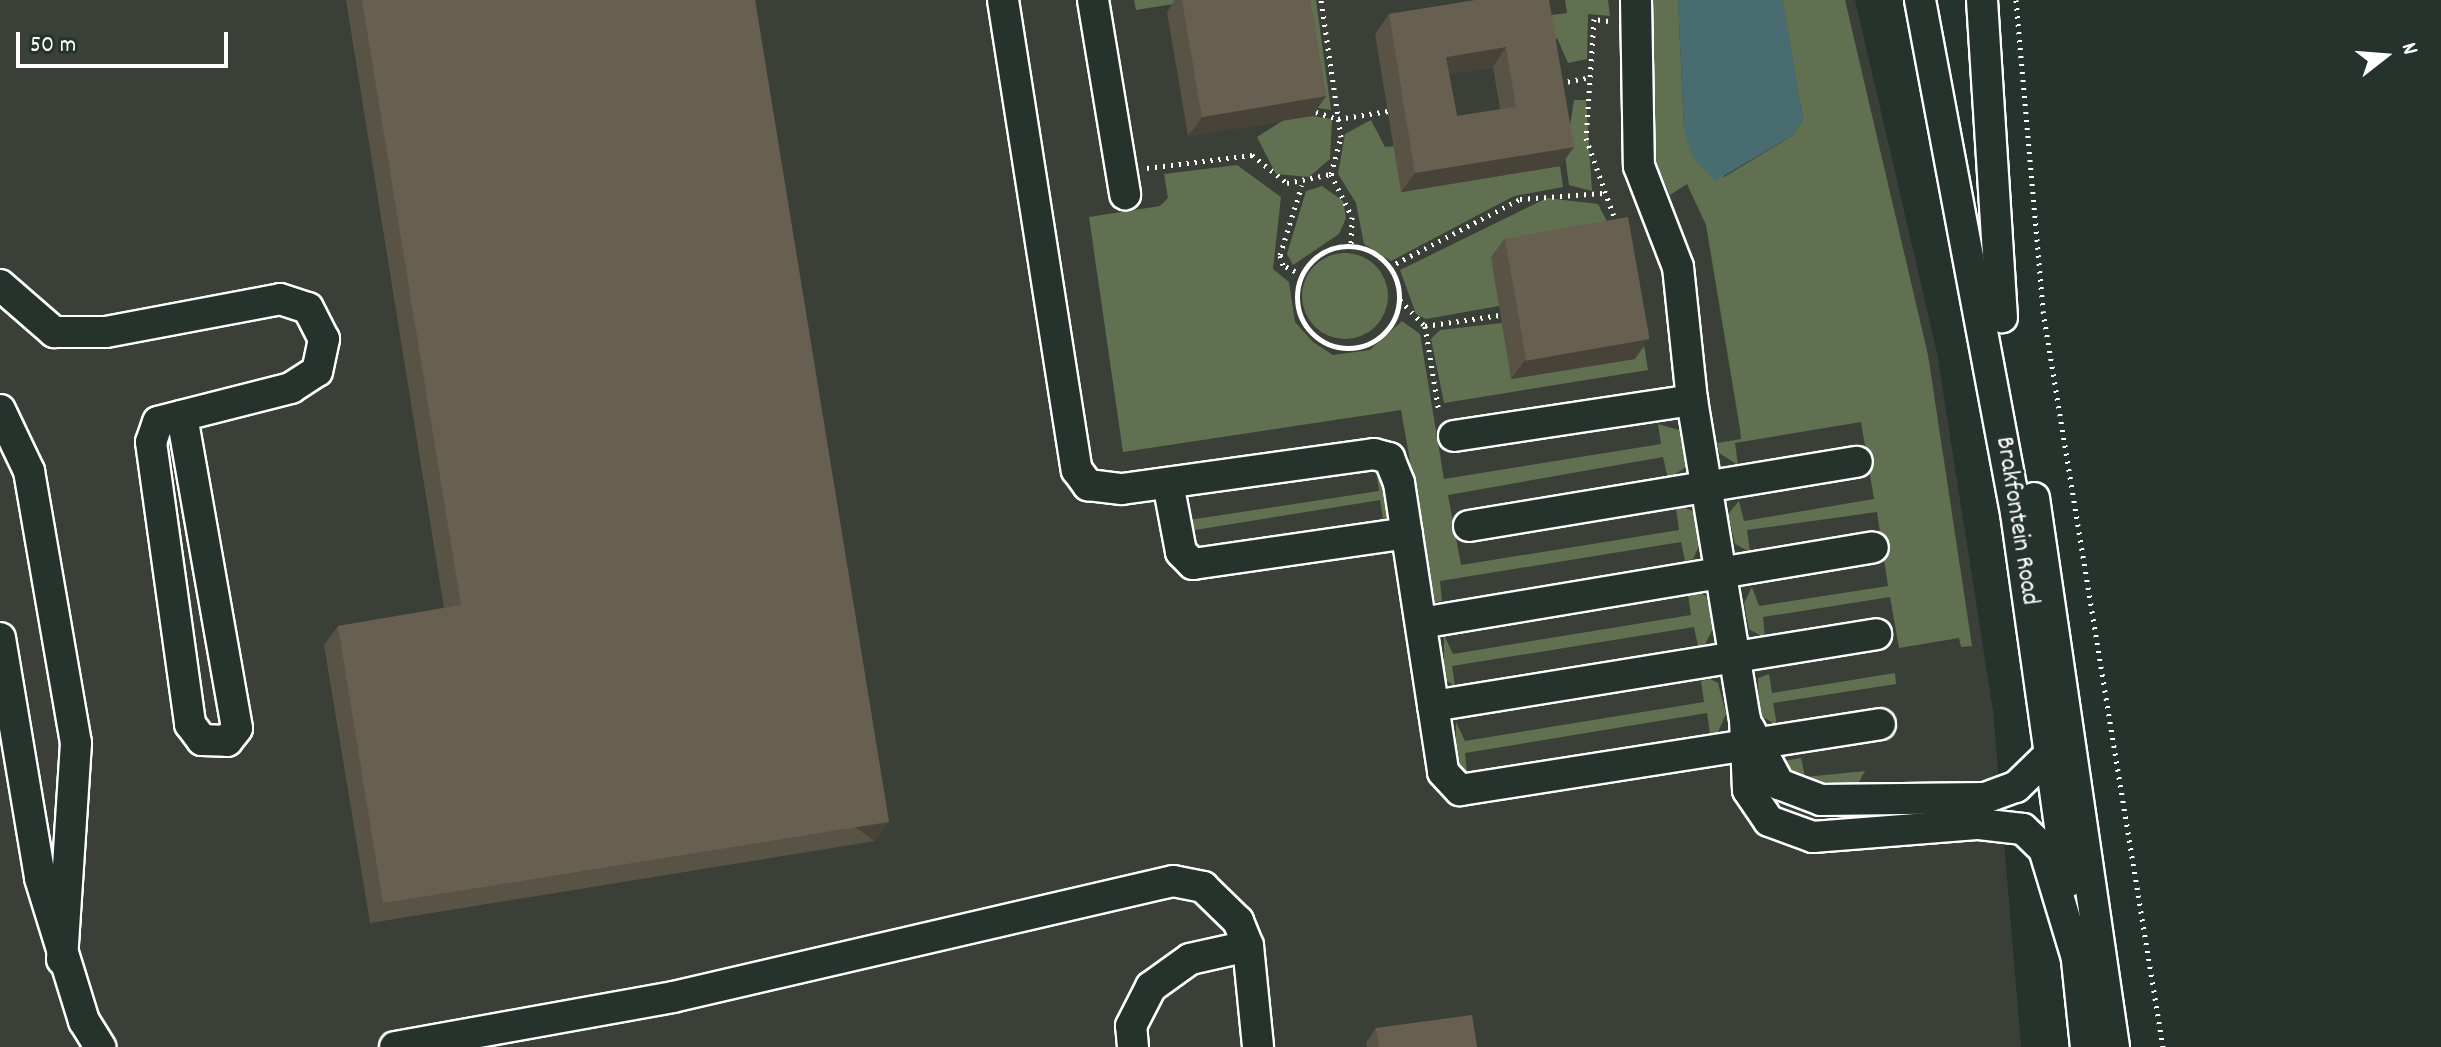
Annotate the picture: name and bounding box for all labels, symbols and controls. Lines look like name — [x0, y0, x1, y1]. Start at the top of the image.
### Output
scale bar — [20, 16, 232, 66]
north arrow — [2345, 16, 2425, 96]
text: 50 m — [30, 29, 76, 63]
text: N — [2392, 39, 2425, 59]
street label: Brakfontein Road — [1987, 435, 2045, 607]

